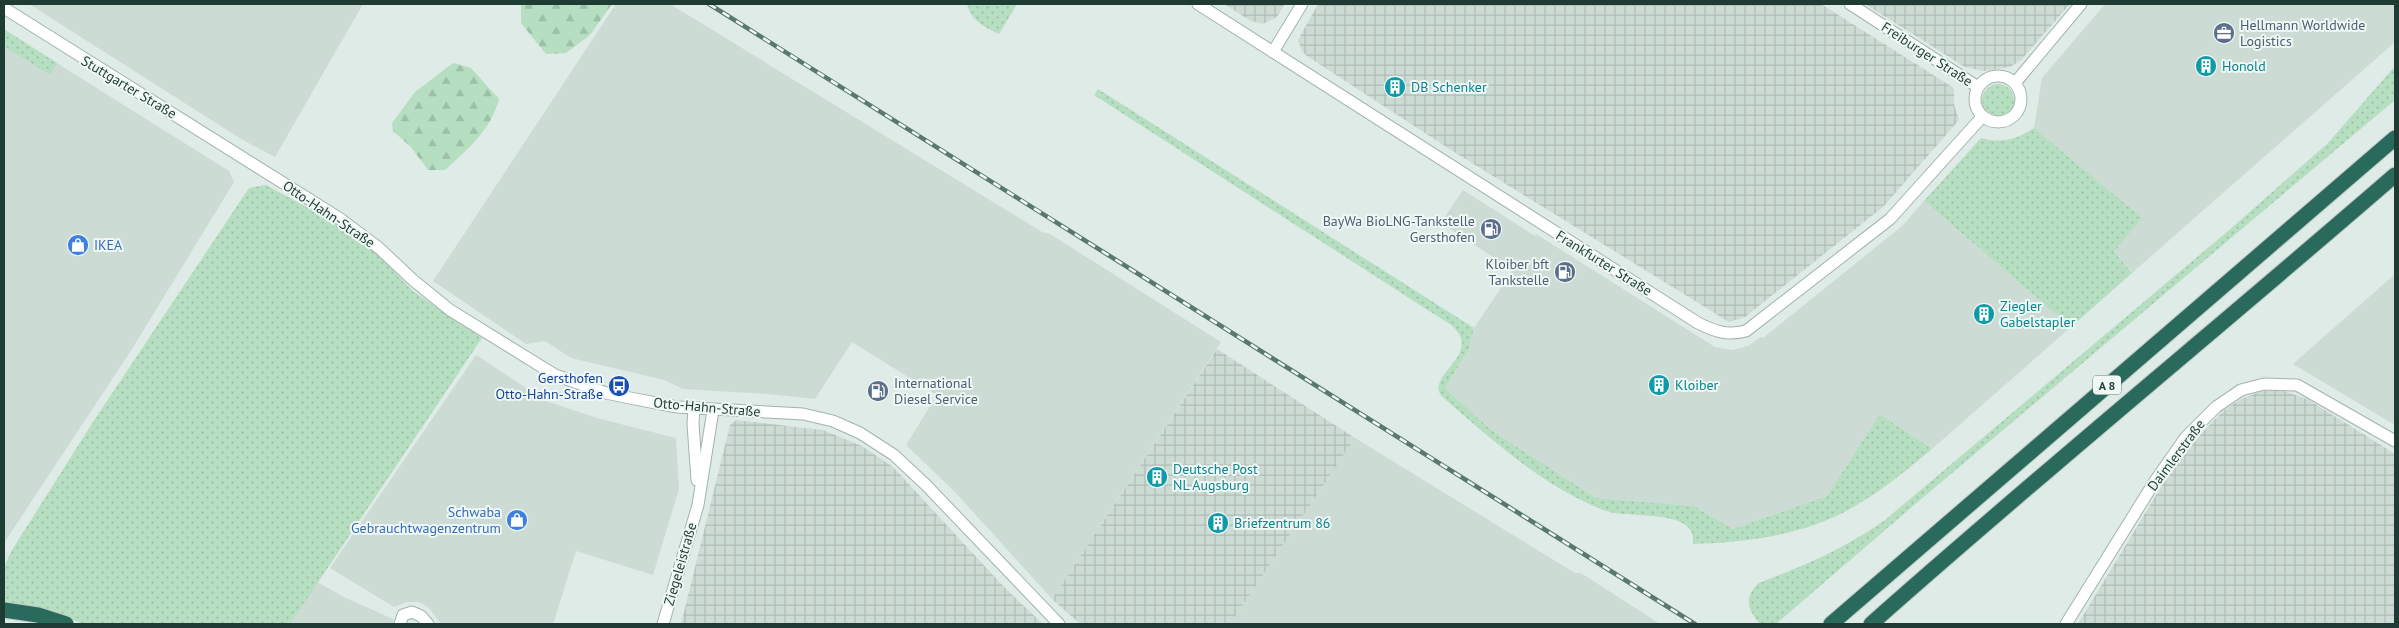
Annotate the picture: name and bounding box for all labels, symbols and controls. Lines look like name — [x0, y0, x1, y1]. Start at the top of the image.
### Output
place label: Hellmann Worldwide Logistics — [2240, 16, 2365, 50]
street label: Freiburger Straße — [1878, 18, 1976, 90]
office icon: Hellmann Worldwide Logistics — [2212, 21, 2236, 45]
street label: Stuttgarter Straße — [78, 51, 180, 123]
building icon: Honold — [2194, 54, 2218, 78]
place label: Honold — [2222, 57, 2266, 75]
building icon: DB Schenker — [1383, 75, 1407, 99]
place label: DB Schenker — [1411, 78, 1487, 96]
street label: Otto-Hahn-Straße — [279, 176, 379, 252]
place label: BayWa BioLNG-Tankstelle Gersthofen — [1323, 212, 1475, 246]
fuel station icon: BayWa BioLNG-Tankstelle Gersthofen — [1479, 217, 1503, 241]
street label: Frankfurter Straße — [1553, 226, 1655, 300]
shop icon: IKEA — [66, 233, 90, 257]
place label: IKEA — [94, 236, 123, 254]
place label: Kloiber bft Tankstelle — [1486, 255, 1549, 289]
fuel station icon: Kloiber bft Tankstelle — [1553, 260, 1577, 284]
place label: Ziegler Gabelstapler — [2000, 297, 2076, 331]
building icon: Ziegler Gabelstapler — [1972, 302, 1996, 326]
place label: Gersthofen Otto-Hahn-Straße — [496, 369, 603, 403]
building icon: Kloiber — [1647, 373, 1671, 397]
bus stop icon: Gersthofen Otto-Hahn-Straße — [607, 374, 631, 398]
place label: International Diesel Service — [894, 374, 978, 408]
place label: Kloiber — [1675, 376, 1719, 394]
road number: A 8 — [2093, 376, 2121, 394]
fuel station icon: International Diesel Service — [866, 379, 890, 403]
street label: Otto-Hahn-Straße — [653, 393, 761, 421]
street label: Daimlerstraße — [2143, 416, 2209, 494]
place label: Deutsche Post NL Augsburg — [1173, 460, 1258, 494]
building icon: Deutsche Post NL Augsburg — [1145, 465, 1169, 489]
place label: Schwaba Gebrauchtwagenzentrum — [351, 503, 501, 537]
shop icon: Schwaba Gebrauchtwagenzentrum — [505, 508, 529, 532]
building icon: Briefzentrum 86 — [1206, 511, 1230, 535]
place label: Briefzentrum 86 — [1234, 514, 1331, 532]
street label: Ziegeleistraße — [660, 520, 700, 608]

